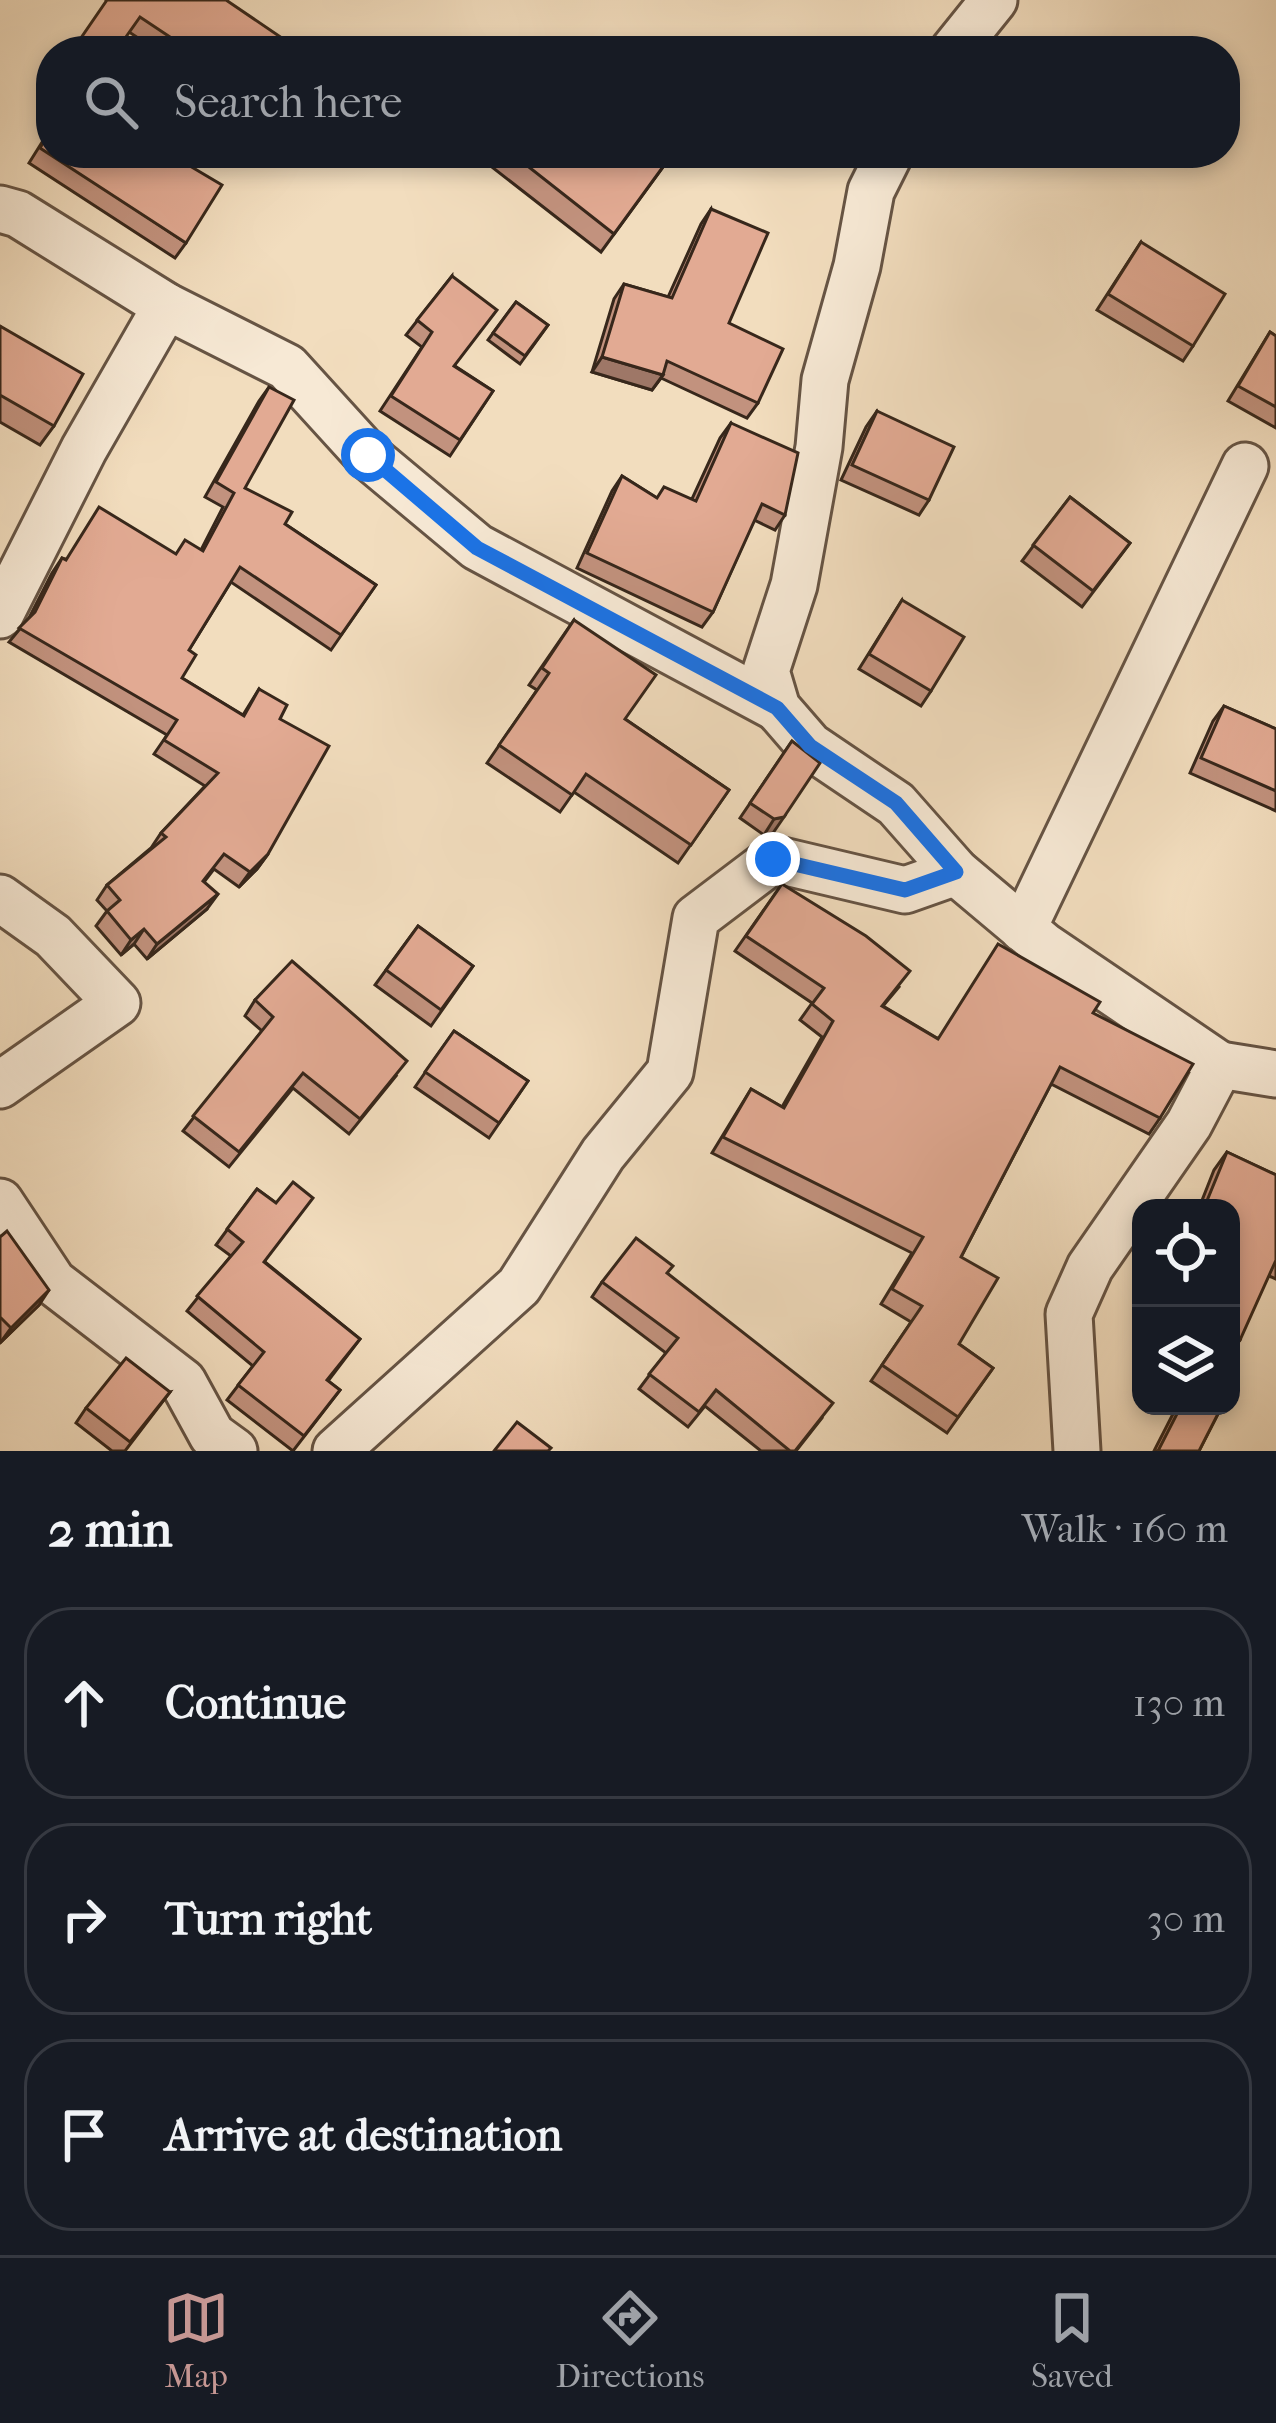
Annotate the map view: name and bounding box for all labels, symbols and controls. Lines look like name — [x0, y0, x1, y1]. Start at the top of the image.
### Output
search box — [36, 36, 1240, 168]
icon: search — [78, 69, 144, 135]
text: Search here — [174, 76, 402, 129]
route start — [341, 428, 395, 482]
route end — [746, 832, 800, 886]
map controls — [1132, 1199, 1240, 1415]
button: locate — [1132, 1199, 1240, 1307]
button: layers — [1132, 1307, 1240, 1415]
text: 2 min — [48, 1499, 172, 1559]
text: Walk · 160 m — [1022, 1506, 1228, 1552]
icon: ahead — [51, 1670, 117, 1736]
text: Continue — [165, 1677, 346, 1730]
text: 130 m — [1133, 1680, 1225, 1726]
icon: right — [51, 1886, 117, 1952]
text: Turn right — [165, 1893, 372, 1946]
text: 30 m — [1147, 1896, 1225, 1942]
icon: arrive — [51, 2102, 117, 2168]
text: Arrive at destination — [165, 2109, 562, 2162]
tab: Map — [163, 2285, 229, 2396]
tab: Directions — [556, 2285, 704, 2396]
tab: Saved — [1031, 2285, 1113, 2396]

